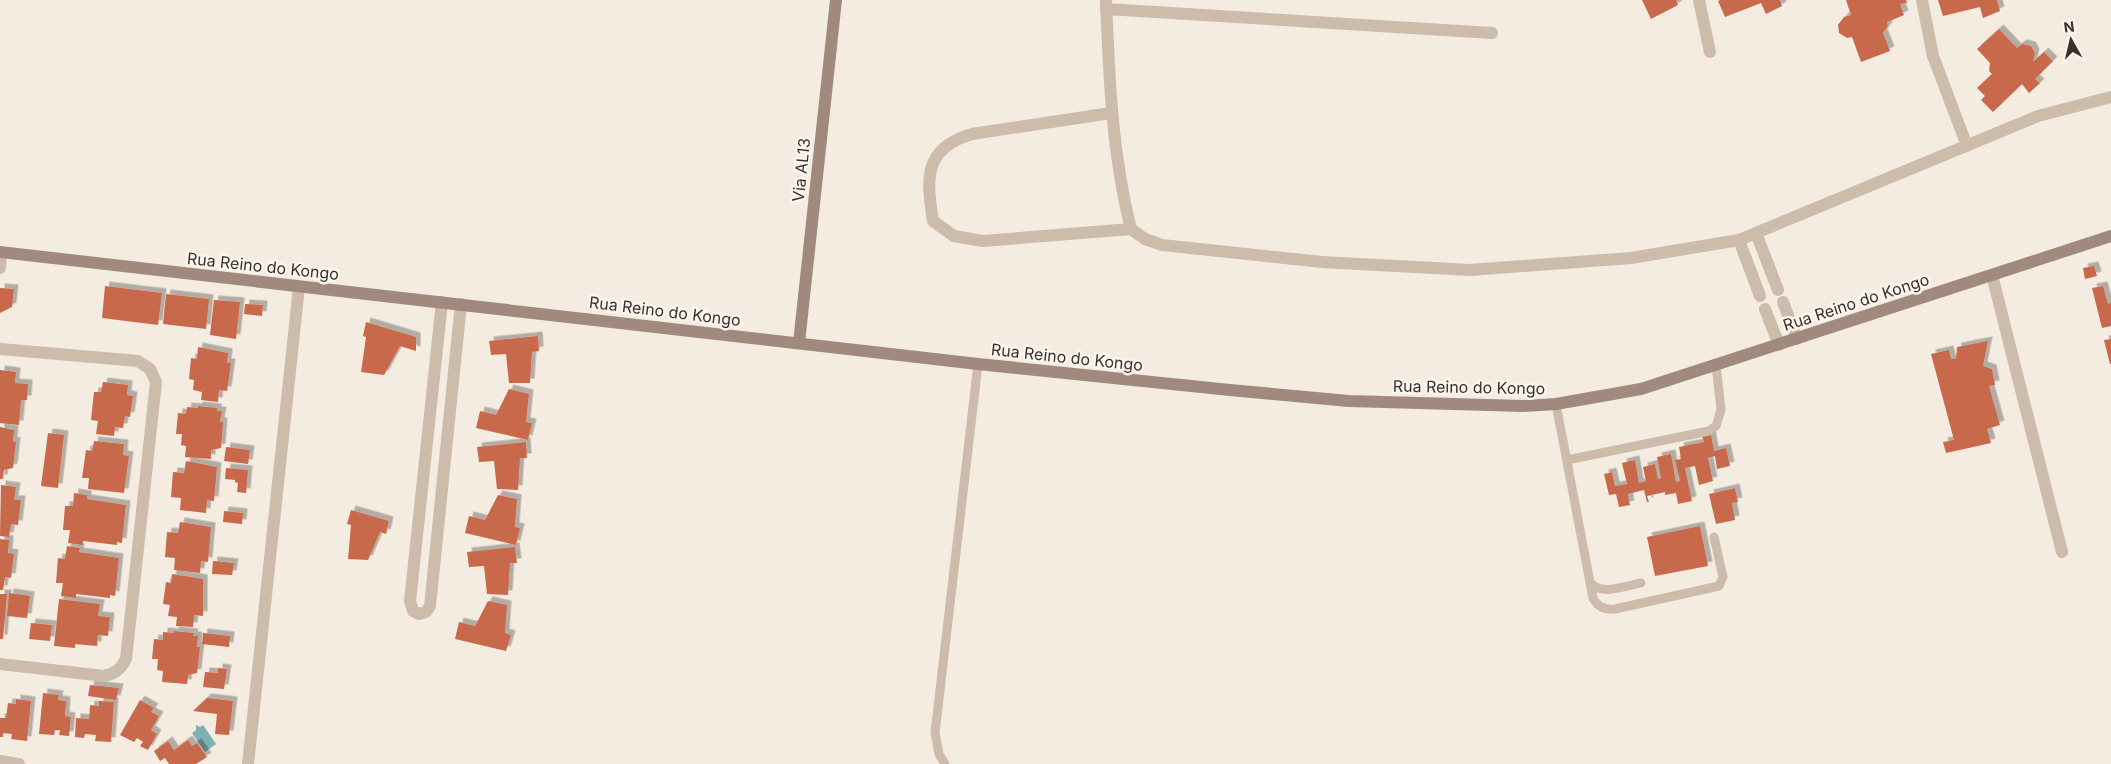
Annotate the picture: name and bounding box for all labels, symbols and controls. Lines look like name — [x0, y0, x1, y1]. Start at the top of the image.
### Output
north arrow — [2046, 15, 2096, 65]
text: N — [2063, 17, 2076, 36]
street label: Via AL13 — [788, 137, 814, 203]
street label: Rua Reino do Kongo — [186, 248, 340, 284]
street label: Rua Reino do Kongo — [1780, 269, 1932, 335]
street label: Rua Reino do Kongo — [588, 292, 742, 330]
street label: Rua Reino do Kongo — [990, 339, 1144, 375]
street label: Rua Reino do Kongo — [1393, 376, 1545, 398]

